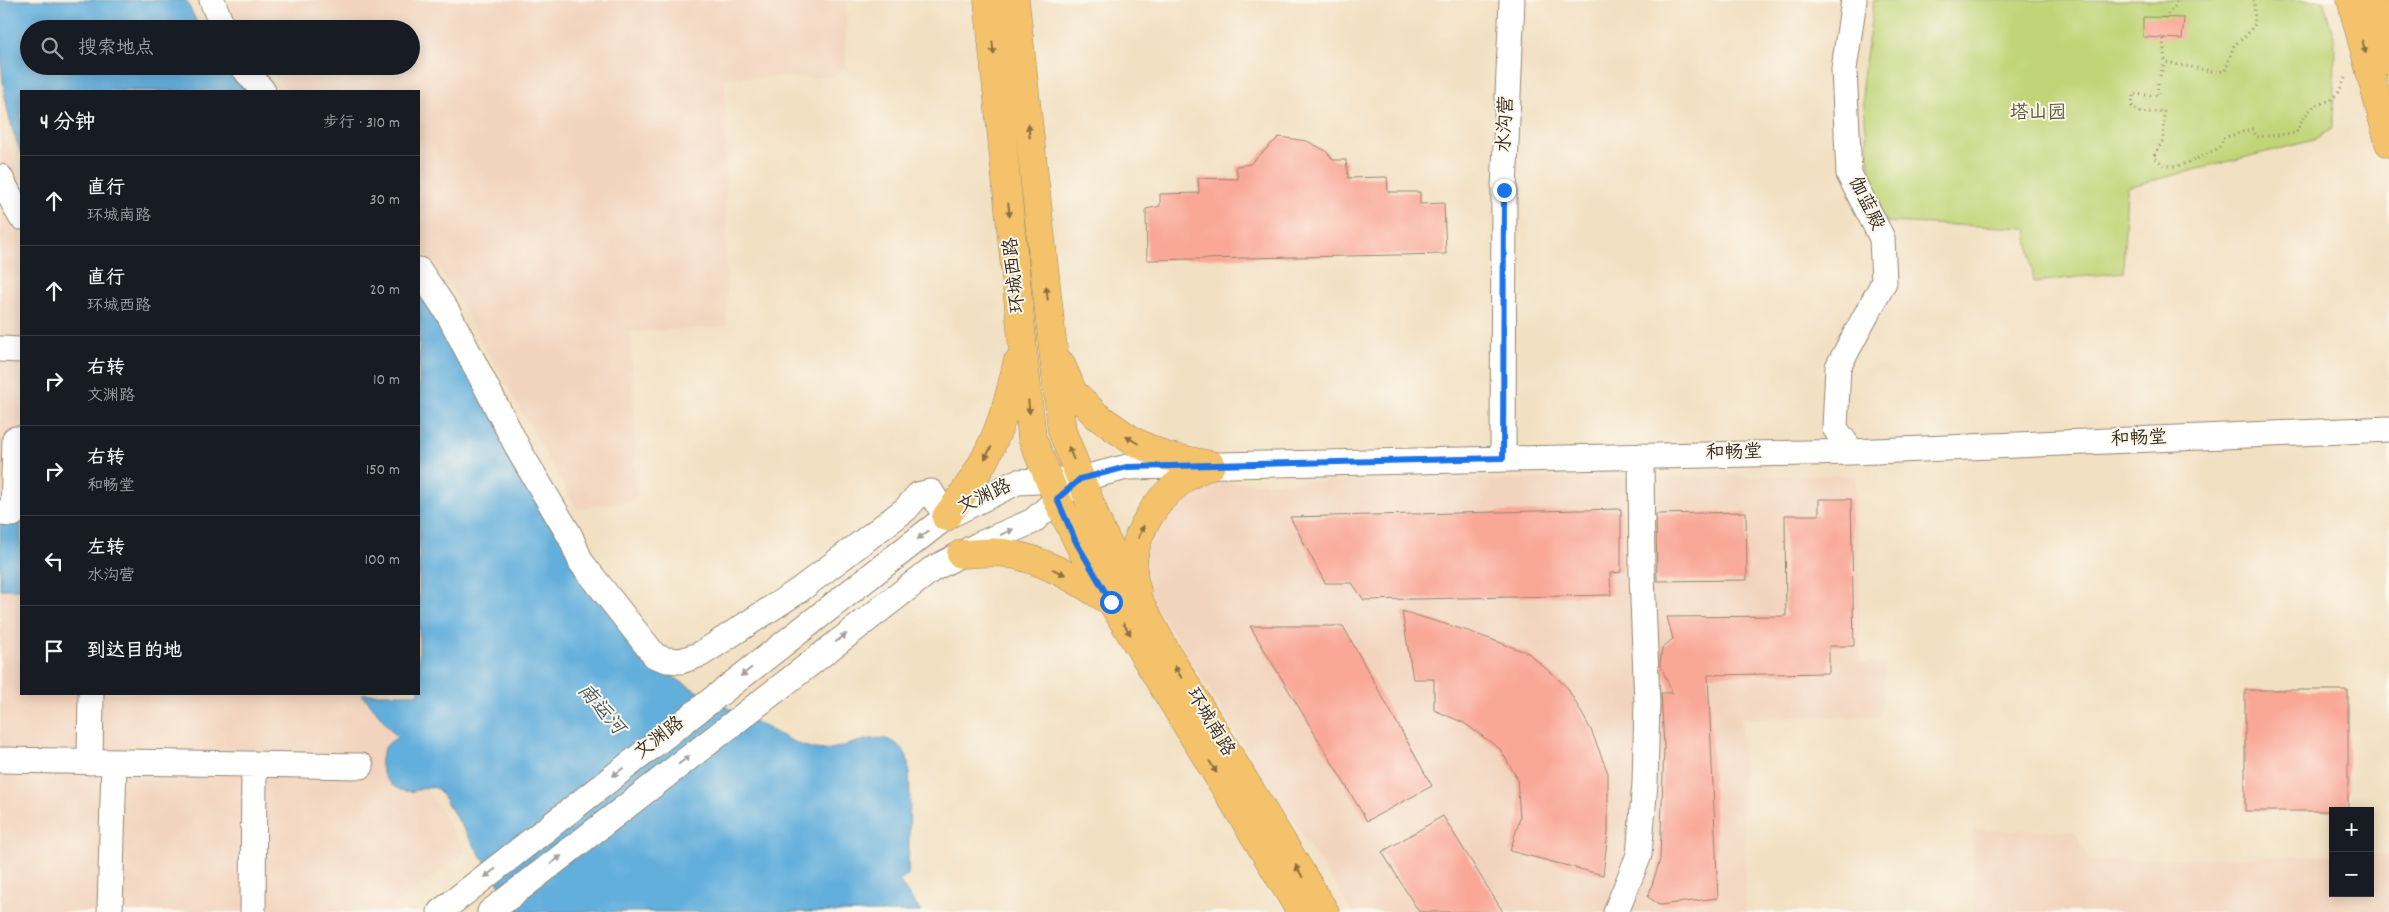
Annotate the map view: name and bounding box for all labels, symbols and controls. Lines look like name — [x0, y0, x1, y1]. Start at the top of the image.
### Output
search box — [20, 20, 420, 75]
icon: search — [38, 34, 66, 62]
text: 搜索地点 — [78, 36, 154, 63]
one-way arrow — [2360, 39, 2368, 55]
one-way arrow — [989, 41, 997, 57]
street label: 水沟营 — [1492, 95, 1522, 153]
park label: 塔山园 — [2009, 101, 2067, 128]
text: 4 分钟 — [40, 109, 96, 139]
text: 步行 · 310 m — [323, 112, 400, 135]
one-way arrow — [1025, 123, 1033, 139]
street label: 伽蓝殿 — [1840, 172, 1890, 236]
text: 直行 — [87, 176, 125, 203]
route end — [1493, 179, 1516, 202]
icon: ahead — [40, 187, 68, 215]
text: 30 m — [370, 189, 400, 212]
one-way arrow — [1005, 202, 1013, 218]
text: 环城南路 — [87, 205, 151, 228]
street label: 环城西路 — [999, 236, 1033, 314]
text: 直行 — [87, 266, 125, 293]
icon: ahead — [40, 277, 68, 305]
text: 20 m — [370, 279, 400, 302]
one-way arrow — [1043, 284, 1051, 300]
text: 环城西路 — [87, 295, 151, 318]
text: 右转 — [87, 356, 125, 383]
icon: right — [40, 367, 68, 395]
text: 10 m — [373, 369, 400, 392]
text: 文渊路 — [87, 385, 135, 408]
one-way arrow — [1025, 399, 1033, 415]
street label: 和畅堂 — [2110, 426, 2168, 454]
one-way arrow — [1126, 435, 1139, 444]
street label: 和畅堂 — [1705, 440, 1763, 468]
text: 右转 — [87, 446, 125, 473]
one-way arrow — [984, 446, 993, 460]
one-way arrow — [1066, 446, 1074, 460]
icon: right — [40, 457, 68, 485]
text: 150 m — [366, 459, 400, 482]
street label: 文渊路 — [953, 474, 1017, 522]
text: 和畅堂 — [87, 475, 135, 498]
one-way arrow — [1138, 525, 1146, 539]
one-way arrow — [1000, 528, 1014, 536]
one-way arrow — [917, 529, 930, 540]
text: 左转 — [87, 536, 125, 563]
icon: left — [40, 547, 68, 575]
text: 100 m — [364, 549, 400, 572]
text: 水沟营 — [87, 565, 135, 588]
one-way arrow — [1052, 568, 1066, 576]
route start — [1100, 591, 1123, 614]
one-way arrow — [1123, 623, 1132, 636]
one-way arrow — [834, 633, 848, 643]
icon: arrive — [40, 637, 68, 665]
text: 到达目的地 — [87, 639, 182, 666]
one-way arrow — [740, 666, 753, 677]
one-way arrow — [1174, 666, 1183, 679]
water label: 南运河 — [570, 678, 632, 744]
street label: 环城南路 — [1178, 683, 1240, 763]
street label: 文渊路 — [629, 711, 691, 767]
one-way arrow — [677, 755, 690, 766]
one-way arrow — [1208, 761, 1217, 774]
one-way arrow — [612, 767, 625, 778]
map controls — [2329, 807, 2374, 897]
button: + — [2329, 807, 2374, 852]
button: − — [2329, 852, 2374, 897]
one-way arrow — [549, 855, 562, 866]
one-way arrow — [1295, 864, 1304, 877]
one-way arrow — [484, 867, 497, 878]

